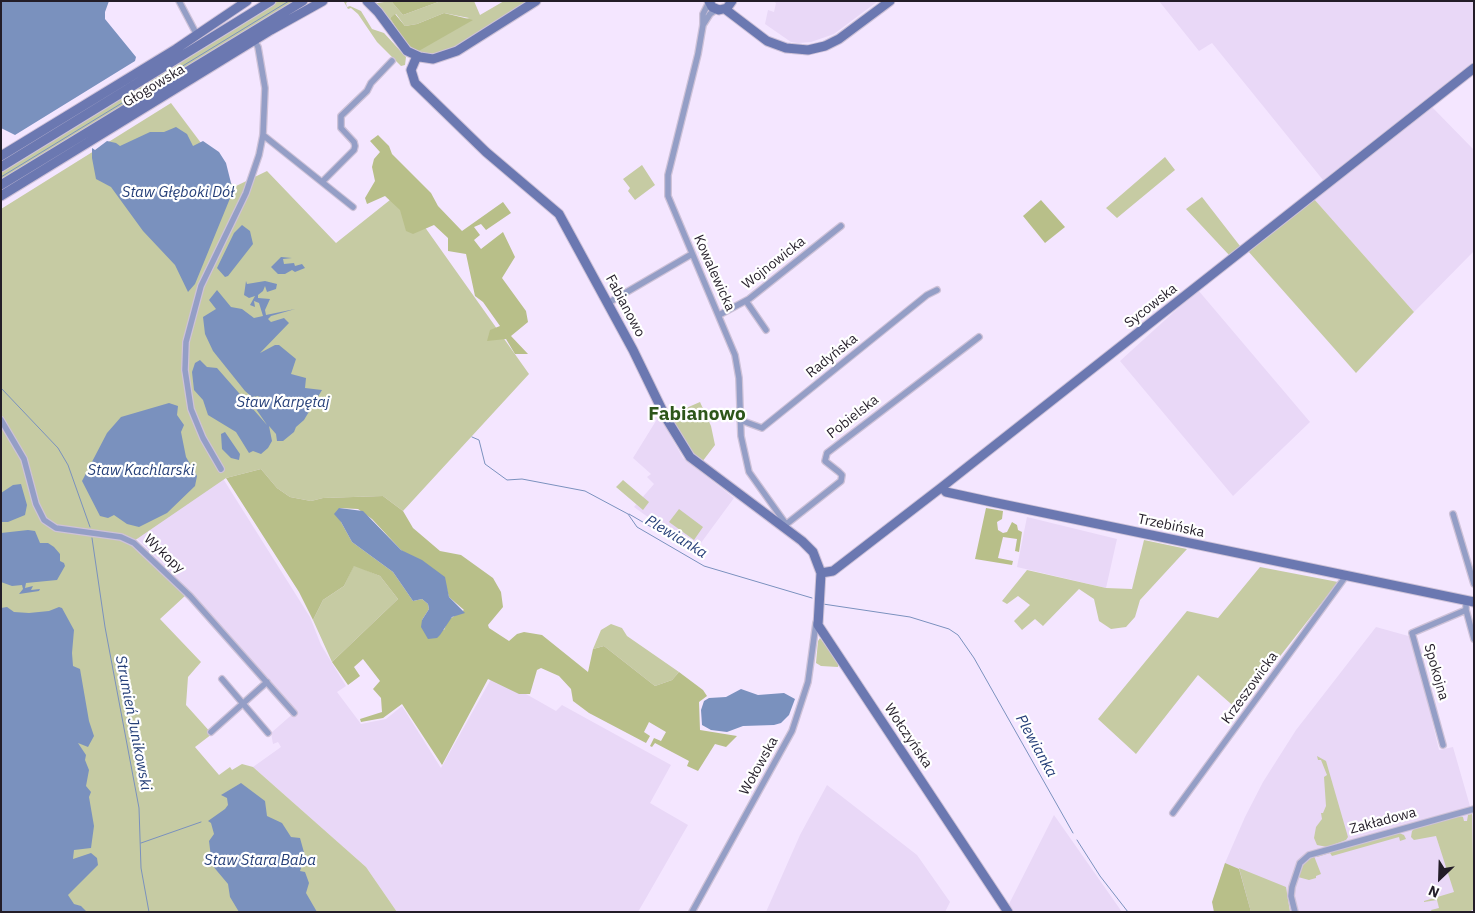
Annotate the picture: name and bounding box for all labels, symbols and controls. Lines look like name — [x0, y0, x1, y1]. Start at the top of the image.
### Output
street label: Głogowska — [120, 61, 188, 111]
water label: Staw Głęboki Dół — [122, 184, 234, 202]
street label: Kowalewicka — [690, 232, 738, 314]
street label: Wojnowicka — [739, 233, 809, 293]
street label: Fabianowo — [602, 272, 648, 340]
street label: Sycowska — [1121, 280, 1181, 332]
street label: Radyńska — [803, 330, 861, 382]
street label: Pobielska — [824, 392, 882, 442]
water label: Staw Karpętaj — [236, 394, 330, 412]
district label: Fabianowo — [648, 404, 746, 426]
water label: Staw Kachlarski — [88, 462, 194, 480]
street label: Trzebińska — [1136, 511, 1206, 541]
water label: Plewianka — [642, 512, 710, 562]
street label: Wykopy — [140, 531, 188, 577]
street label: Spokojna — [1420, 642, 1452, 702]
street label: Krzeszowicka — [1218, 649, 1282, 727]
water label: Strumień Junikowski — [111, 654, 155, 792]
street label: Wołczyńska — [880, 701, 936, 771]
water label: Plewianka — [1011, 711, 1061, 781]
street label: Wołowska — [736, 734, 782, 798]
street label: Zakładowa — [1348, 804, 1418, 838]
water label: Staw Stara Baba — [204, 852, 316, 870]
north arrow — [1415, 853, 1465, 903]
text: N — [1426, 881, 1442, 902]

